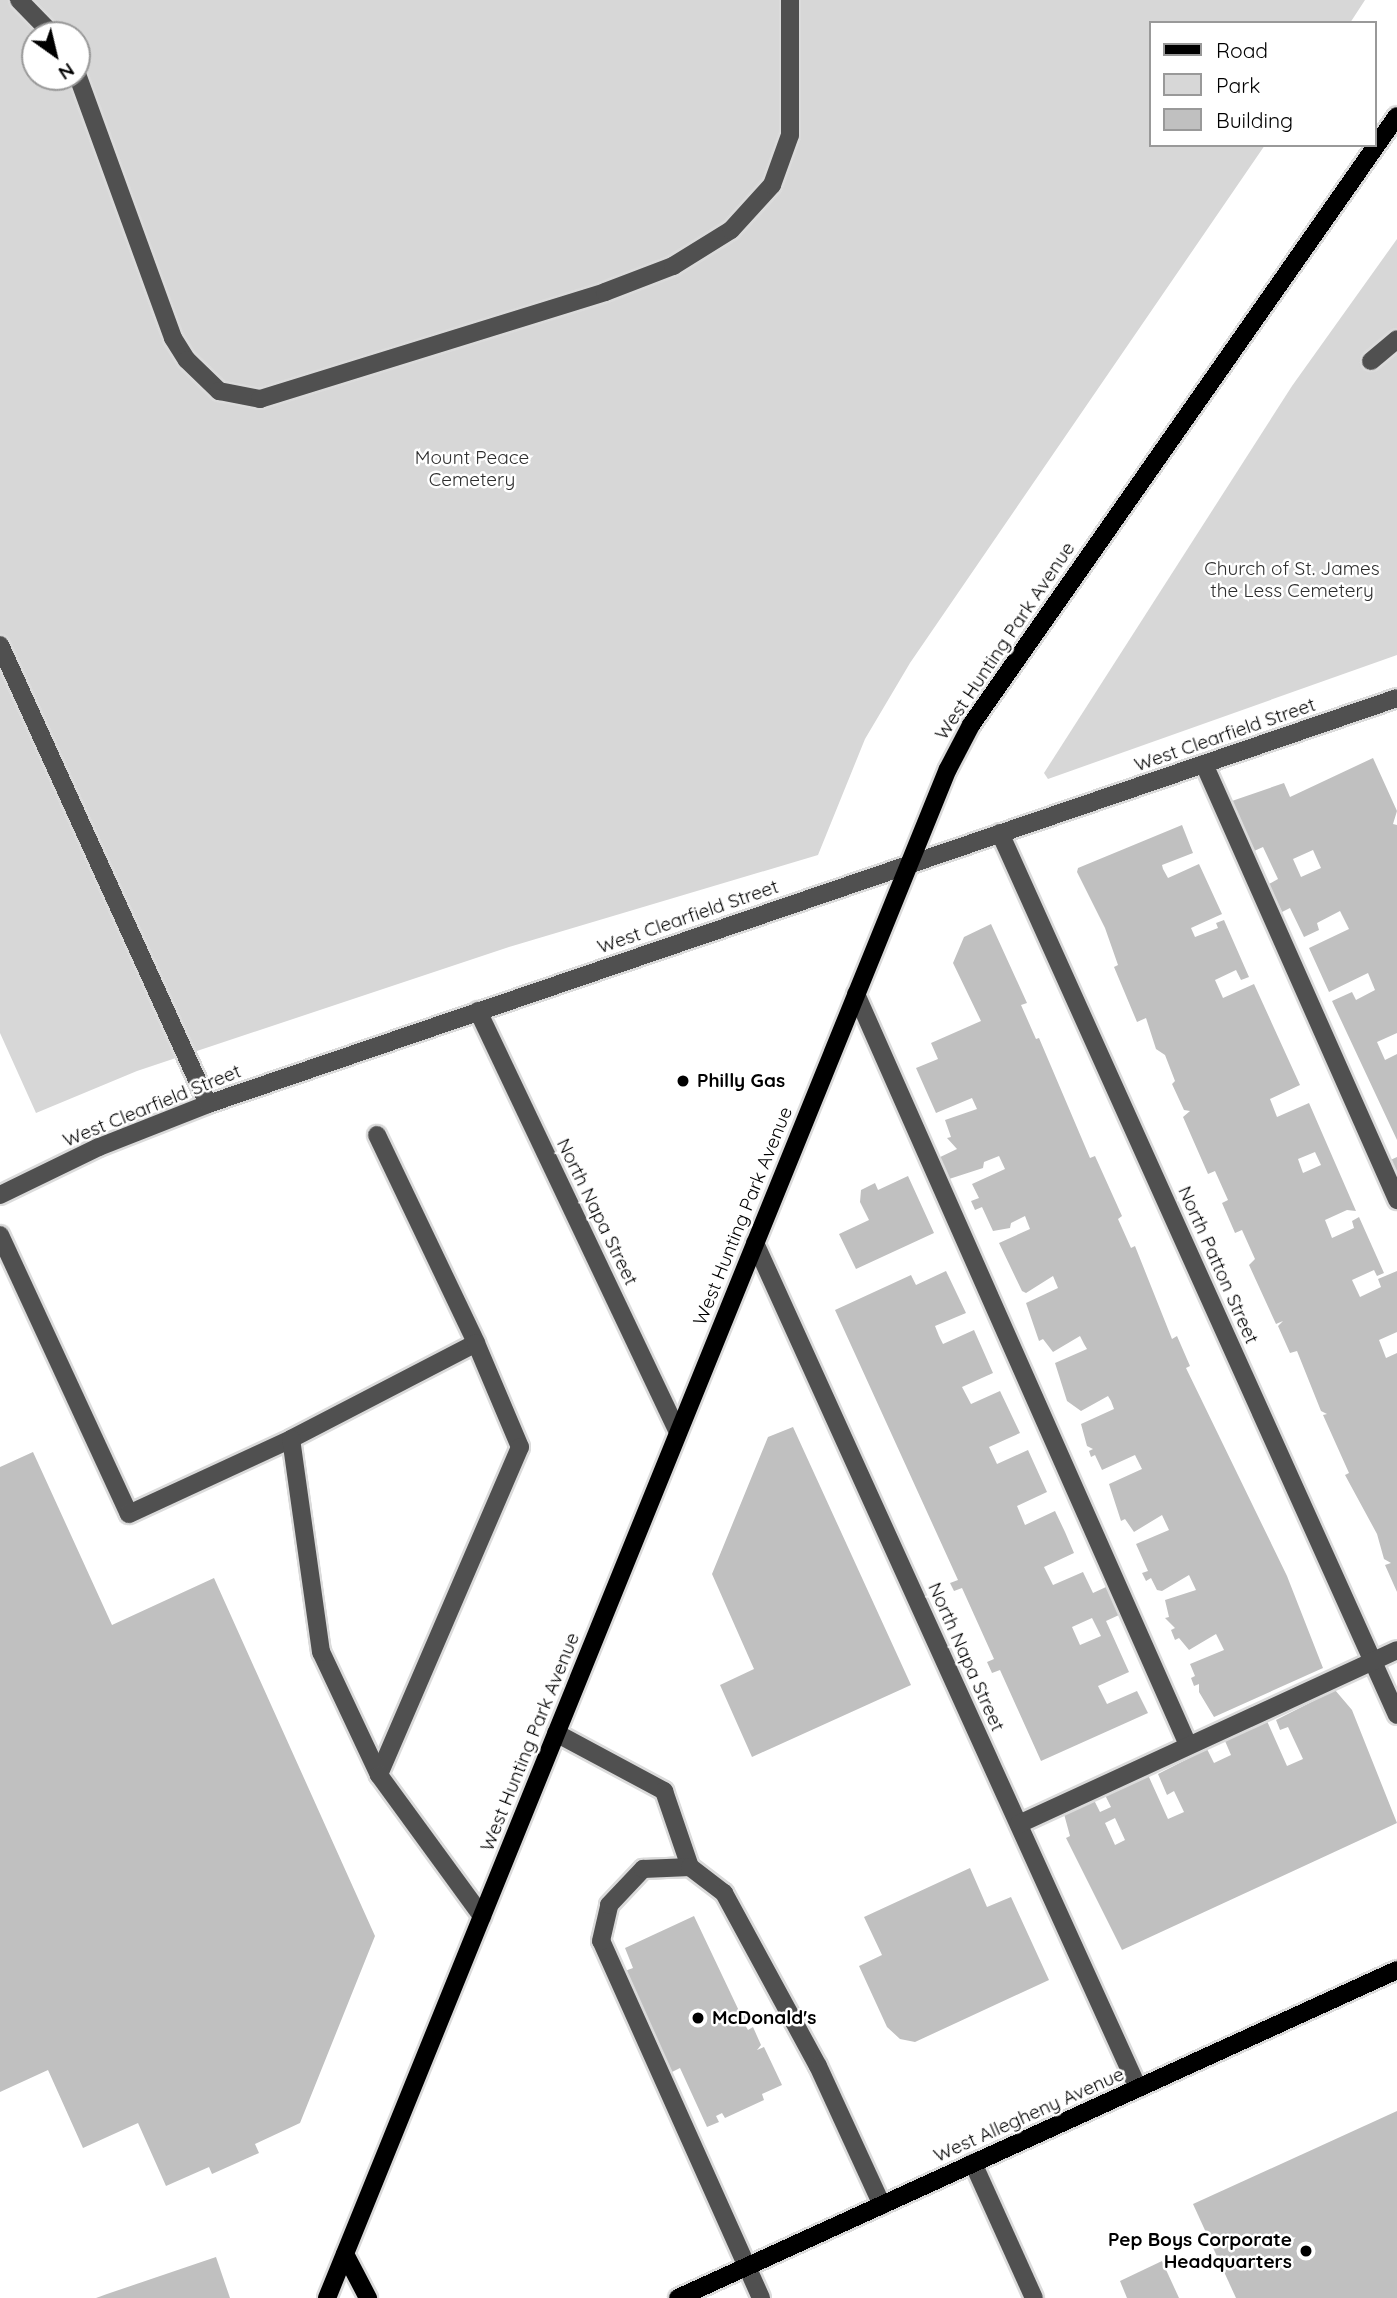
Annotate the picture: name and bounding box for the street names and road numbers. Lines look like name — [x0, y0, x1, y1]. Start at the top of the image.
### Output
street label: West Hunting Park Avenue — [930, 538, 1080, 744]
street label: West Clearfield Street — [1131, 693, 1319, 777]
street label: West Clearfield Street — [594, 875, 782, 959]
street label: West Clearfield Street — [60, 1060, 244, 1152]
street label: West Hunting Park Avenue — [689, 1103, 797, 1329]
street label: North Napa Street — [552, 1135, 642, 1289]
street label: North Patton Street — [1173, 1183, 1263, 1347]
street label: North Napa Street — [923, 1579, 1009, 1735]
street label: West Hunting Park Avenue — [476, 1629, 584, 1855]
street label: West Allegheny Avenue — [930, 2063, 1128, 2167]

